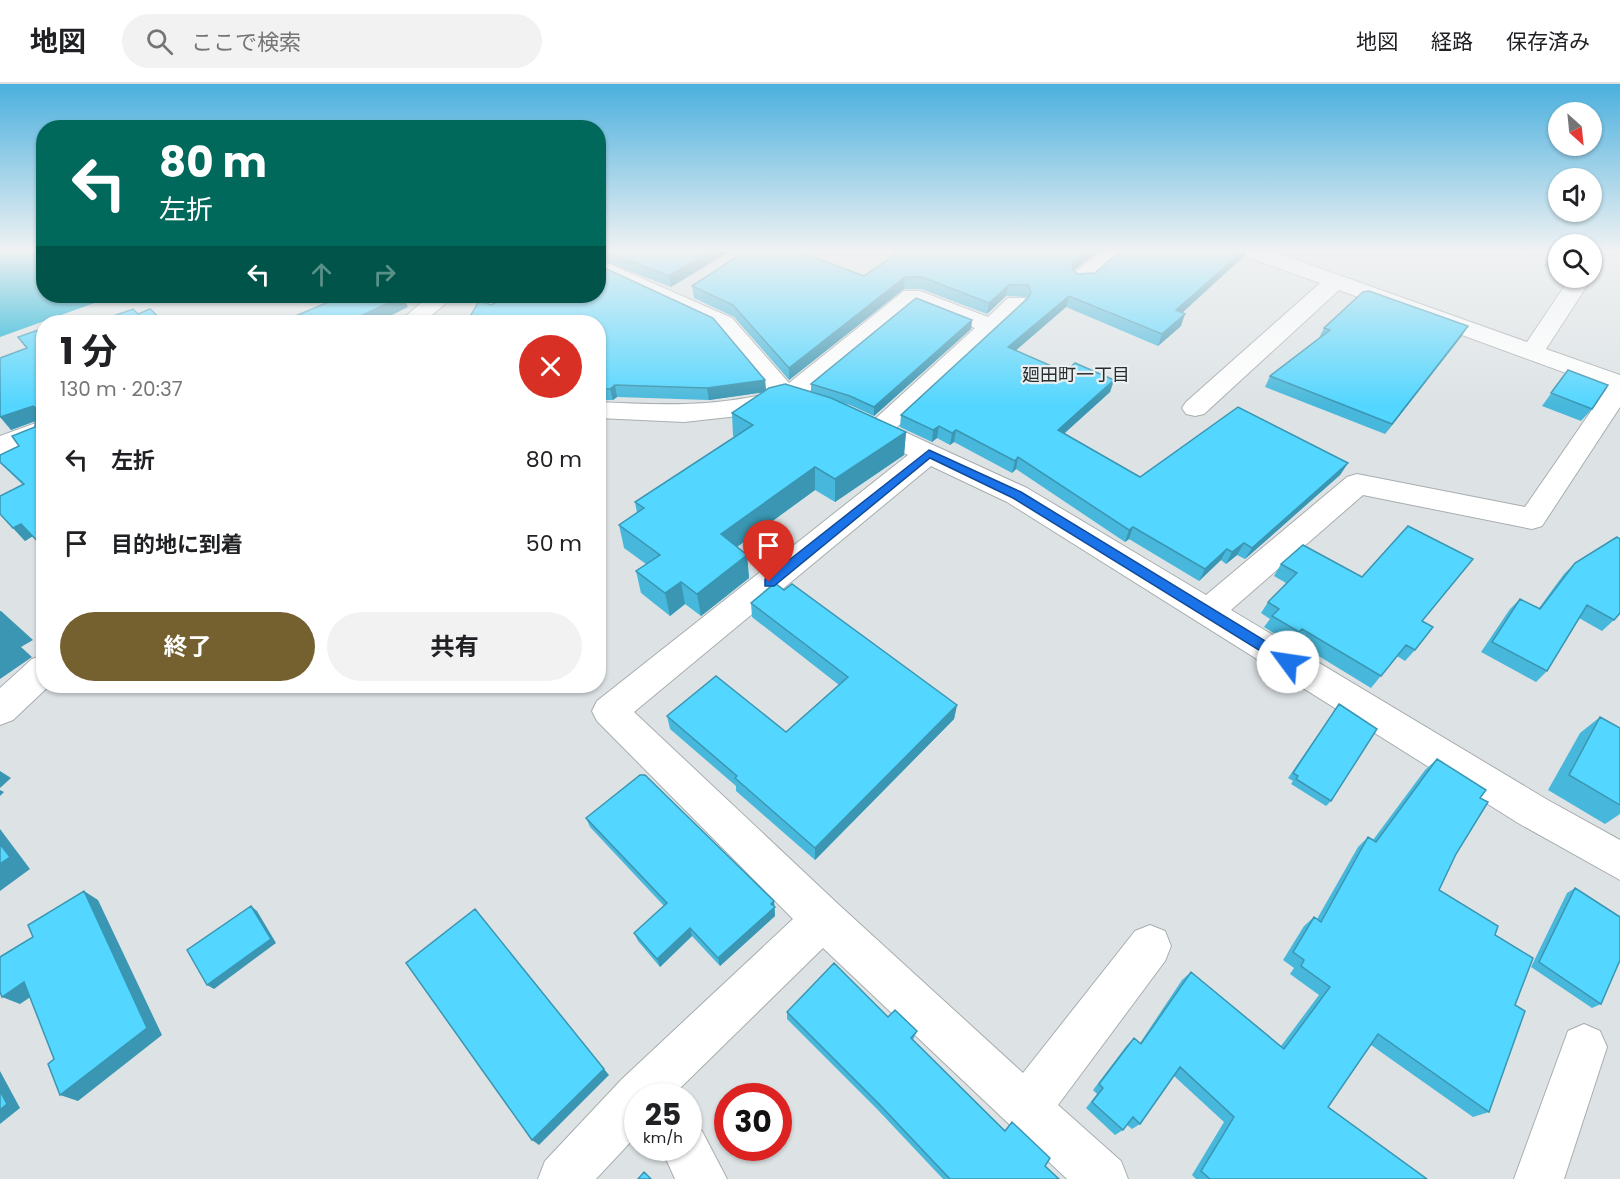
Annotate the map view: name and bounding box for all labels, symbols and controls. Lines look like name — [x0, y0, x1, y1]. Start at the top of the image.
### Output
search box — [122, 14, 542, 68]
text: 地図 — [30, 22, 86, 61]
icon: search — [143, 25, 176, 58]
text: ここで検索 — [191, 27, 301, 58]
text: 地図 — [1356, 27, 1398, 56]
text: 経路 — [1431, 27, 1473, 56]
text: 保存済み — [1506, 27, 1590, 56]
north arrow — [1548, 102, 1602, 156]
map controls — [1548, 102, 1602, 288]
text: 80 m — [159, 133, 267, 192]
icon: left — [60, 144, 138, 222]
button: sound — [1548, 168, 1602, 222]
text: 左折 — [159, 191, 213, 228]
button: search — [1548, 234, 1602, 288]
icon: left — [242, 258, 275, 291]
icon: ahead — [305, 258, 338, 291]
icon: right — [368, 258, 401, 291]
text: 1 分 — [60, 326, 117, 377]
button: close — [519, 335, 582, 398]
district label: 廻田町一丁目 — [1022, 362, 1130, 387]
text: 130 m · 20:37 — [60, 375, 183, 403]
icon: left — [60, 443, 93, 476]
text: 80 m — [526, 444, 582, 475]
text: 左折 — [111, 445, 155, 476]
pin — [743, 520, 794, 582]
icon: arrive — [60, 527, 93, 560]
text: 50 m — [526, 528, 582, 559]
text: 目的地に到着 — [111, 529, 243, 560]
icon: arrive — [752, 529, 785, 562]
button: 終了 — [60, 612, 315, 681]
button: 共有 — [327, 612, 582, 681]
position arrow — [1256, 630, 1320, 694]
speed limit sign: 30 — [714, 1083, 792, 1161]
text: 25 — [645, 1093, 681, 1136]
text: km/h — [643, 1127, 683, 1148]

